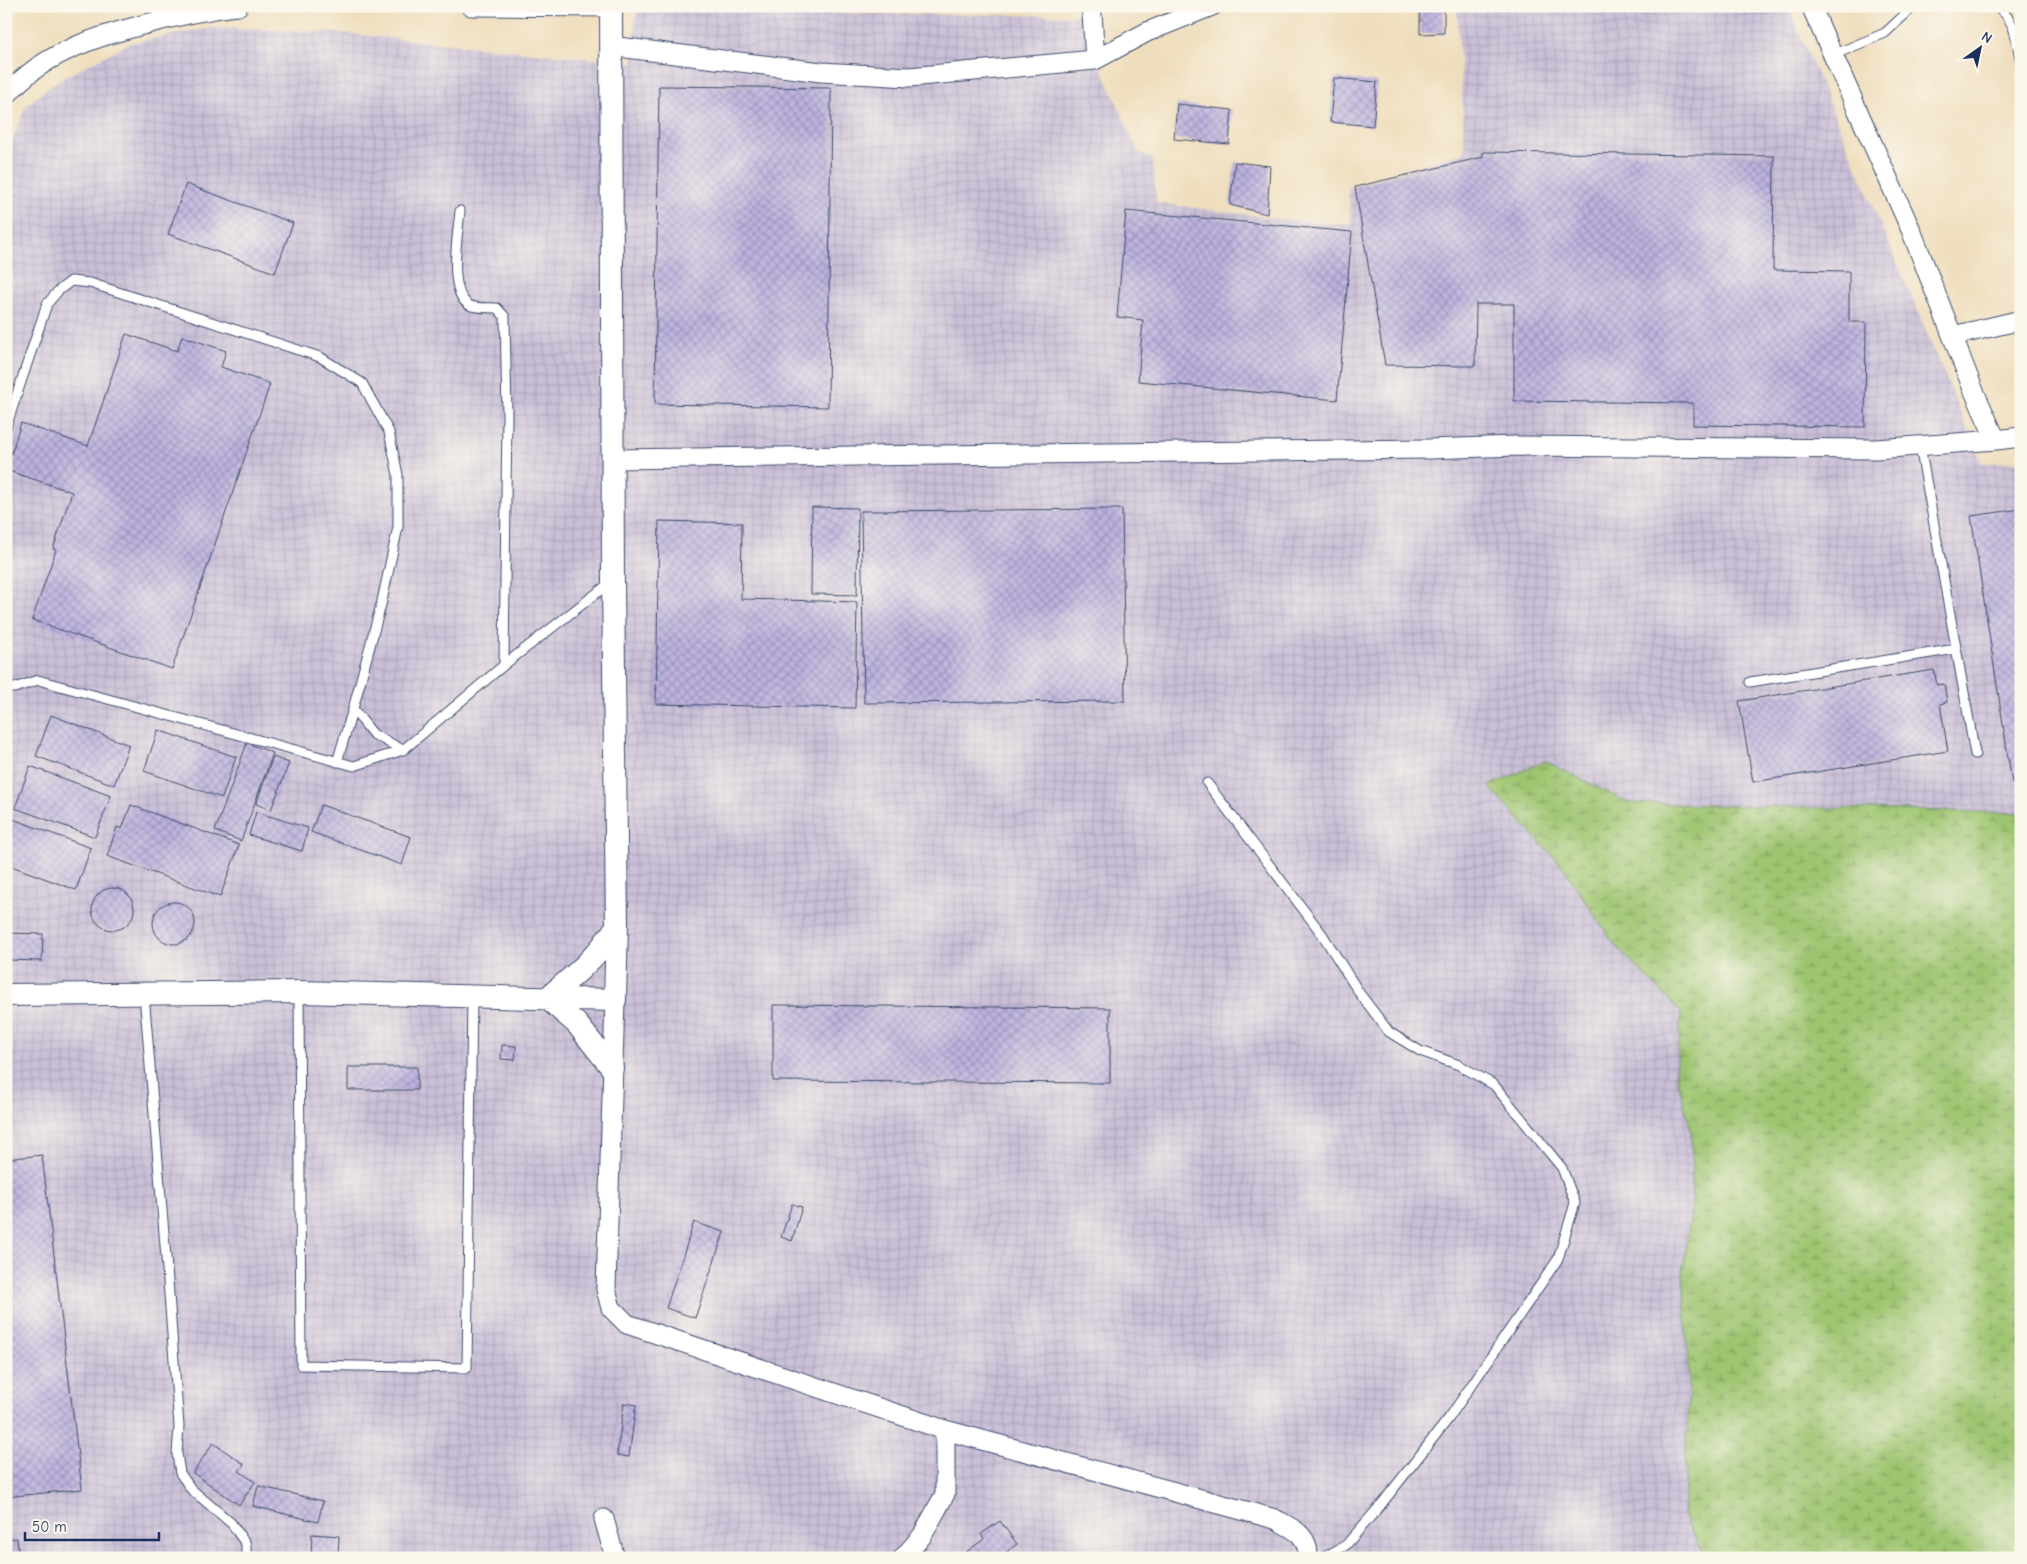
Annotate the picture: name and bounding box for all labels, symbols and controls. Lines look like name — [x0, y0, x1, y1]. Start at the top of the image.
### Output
north arrow — [1954, 22, 2004, 72]
text: N — [1978, 28, 1995, 47]
scale bar — [25, 1509, 159, 1541]
text: 50 m — [32, 1518, 67, 1536]

